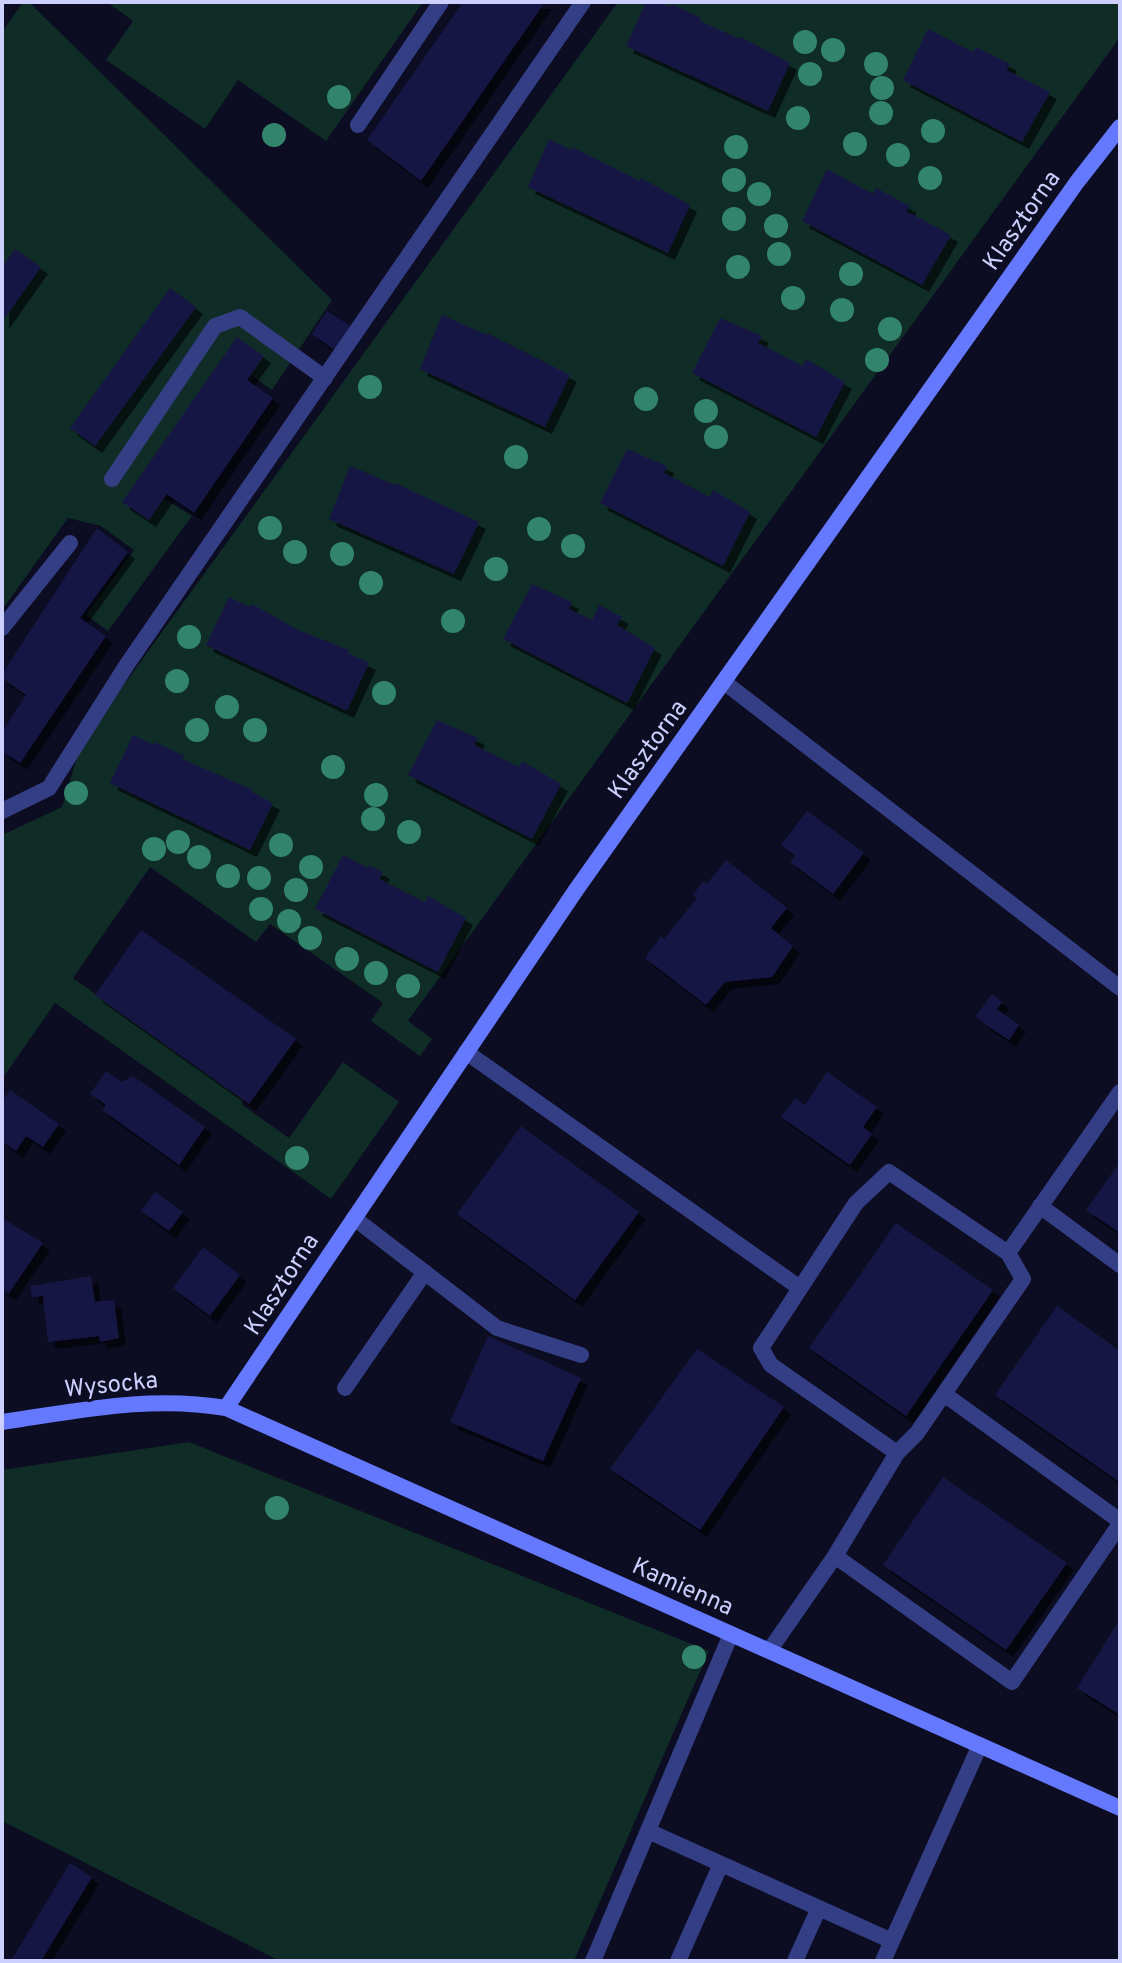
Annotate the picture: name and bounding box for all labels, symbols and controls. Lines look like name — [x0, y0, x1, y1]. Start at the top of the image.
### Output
street label: Klasztorna — [977, 165, 1068, 277]
street label: Klasztorna — [603, 695, 695, 806]
street label: Klasztorna — [239, 1228, 327, 1342]
street label: Wysocka — [63, 1366, 159, 1406]
street label: Kamienna — [627, 1552, 738, 1624]

